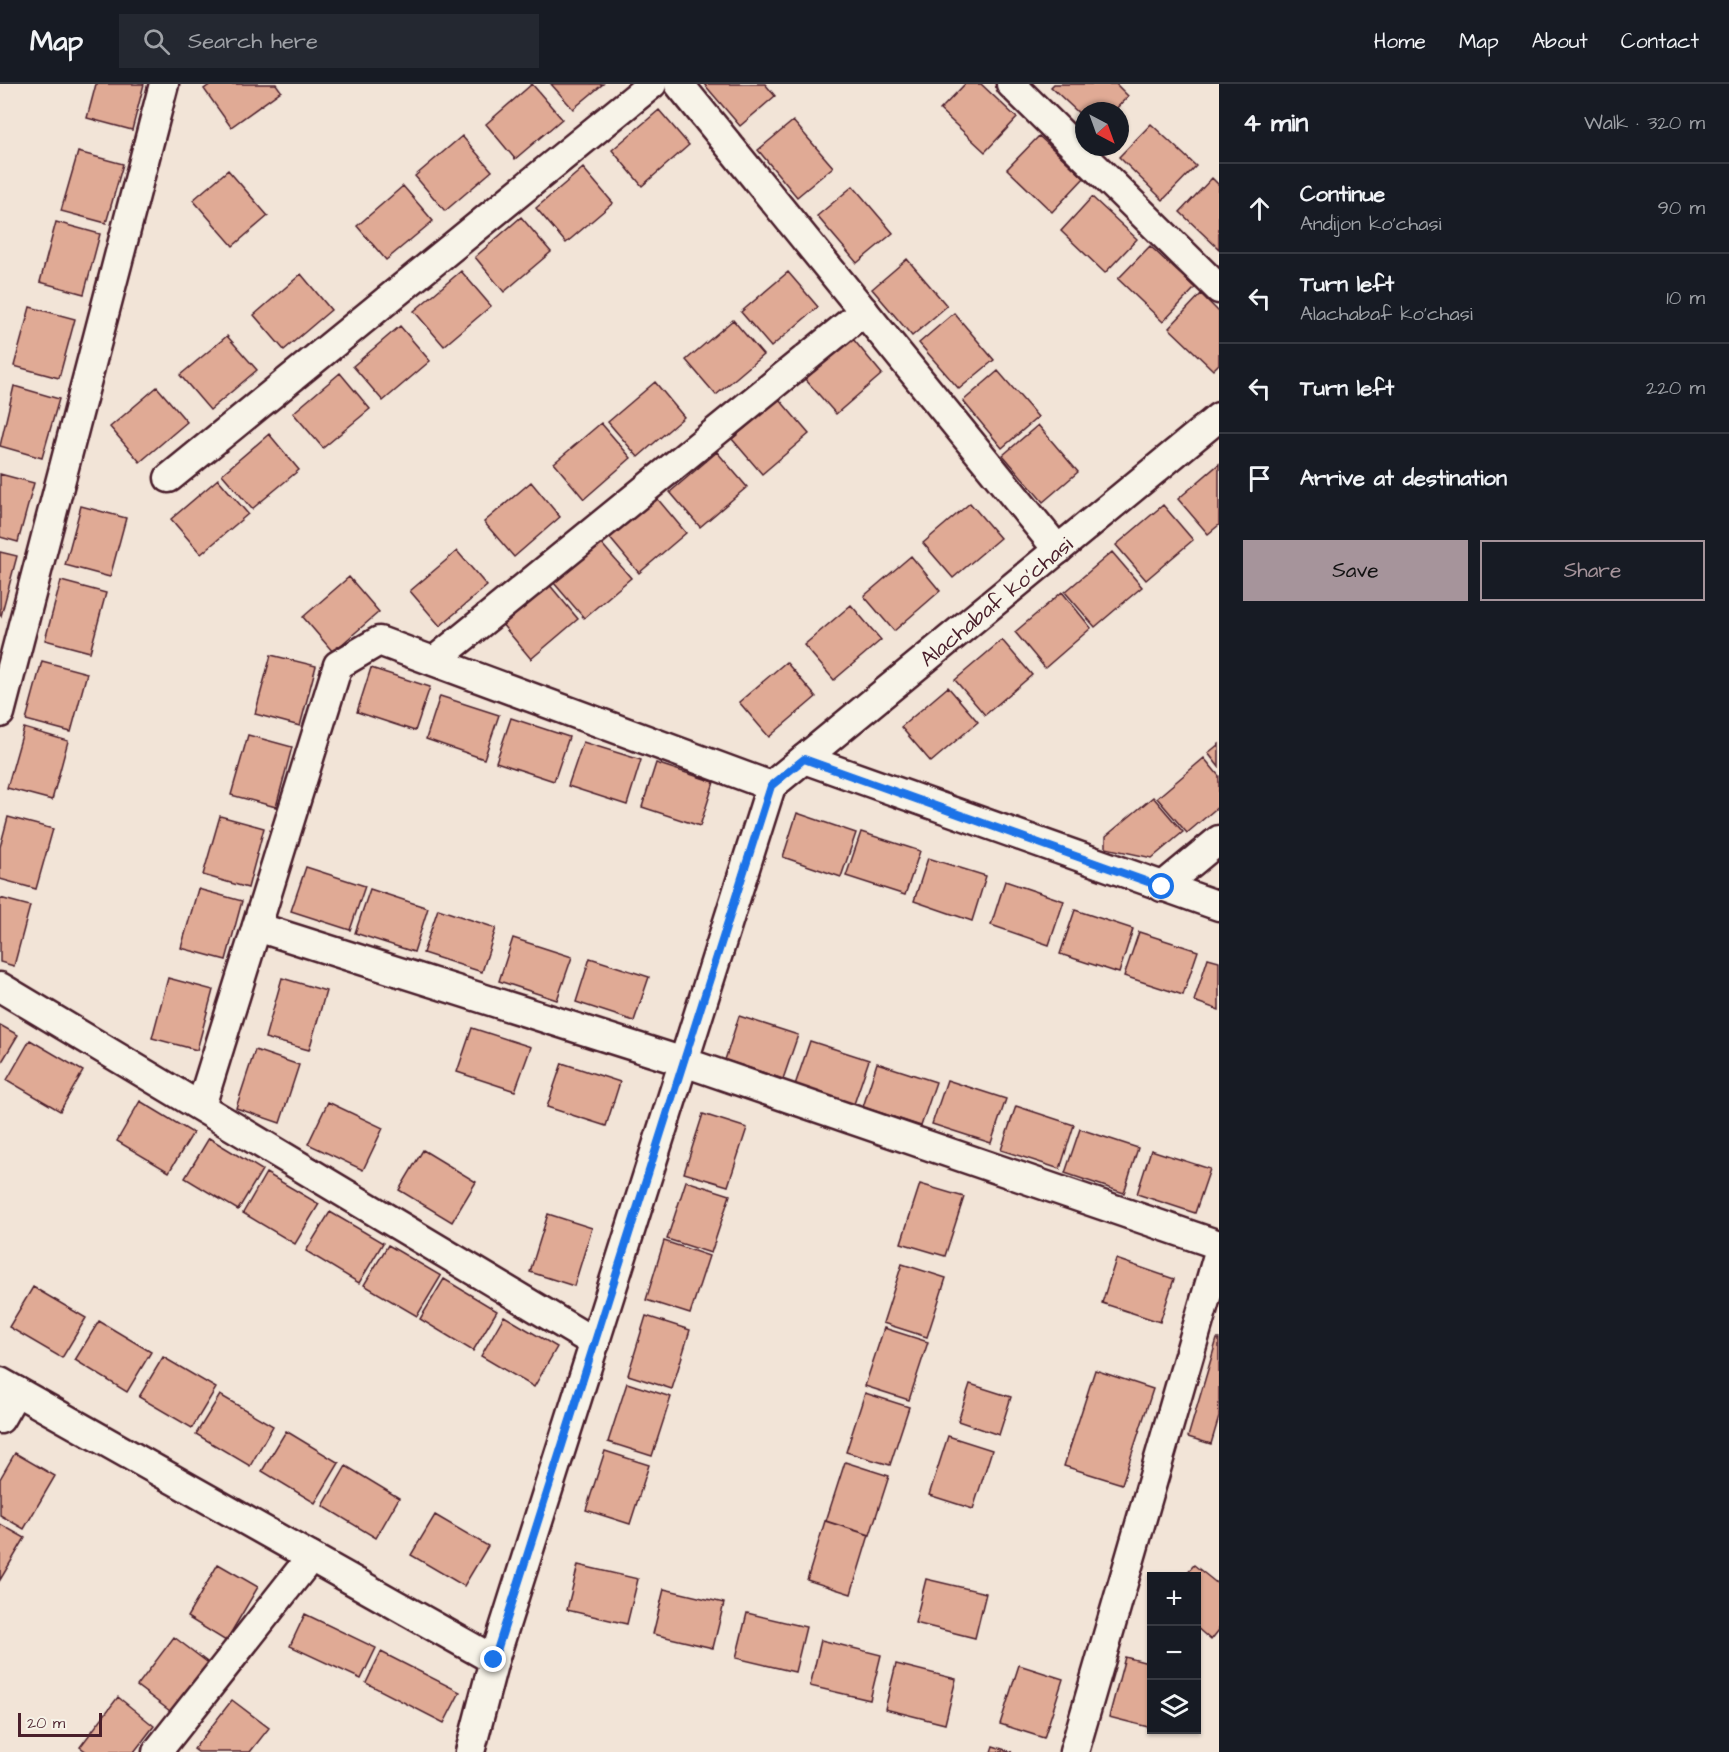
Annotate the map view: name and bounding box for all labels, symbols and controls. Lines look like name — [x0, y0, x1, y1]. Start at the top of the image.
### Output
search box — [119, 14, 539, 68]
text: Map — [30, 22, 83, 61]
icon: search — [140, 25, 173, 58]
text: Search here — [188, 26, 318, 57]
text: Home — [1374, 27, 1426, 56]
text: Map — [1459, 27, 1499, 56]
text: About — [1532, 27, 1588, 56]
text: Contact — [1621, 27, 1699, 56]
north arrow — [1075, 102, 1129, 156]
text: 4 min — [1243, 105, 1308, 141]
text: Walk · 320 m — [1584, 109, 1705, 137]
text: Continue — [1300, 179, 1385, 210]
icon: ahead — [1243, 192, 1276, 225]
text: 90 m — [1657, 194, 1705, 222]
text: Andijon ko'chasi — [1300, 210, 1441, 238]
text: Turn left — [1300, 269, 1394, 300]
icon: left — [1243, 282, 1276, 315]
text: 10 m — [1666, 284, 1705, 312]
text: Alachabaf ko'chasi — [1300, 300, 1473, 328]
icon: left — [1243, 372, 1276, 405]
text: Turn left — [1300, 373, 1394, 404]
text: 220 m — [1646, 374, 1705, 402]
icon: arrive — [1243, 462, 1276, 495]
text: Arrive at destination — [1300, 463, 1507, 494]
street label: Alachabaf ko'chasi — [913, 530, 1080, 675]
button: Save — [1243, 540, 1468, 601]
button: Share — [1480, 540, 1705, 601]
route start — [1148, 873, 1174, 899]
map controls — [1147, 1572, 1201, 1734]
button: + — [1147, 1572, 1201, 1626]
button: − — [1147, 1626, 1201, 1680]
route end — [480, 1646, 506, 1672]
button: layers — [1147, 1680, 1201, 1734]
scale bar — [18, 1710, 102, 1738]
text: 20 m — [27, 1712, 65, 1734]

